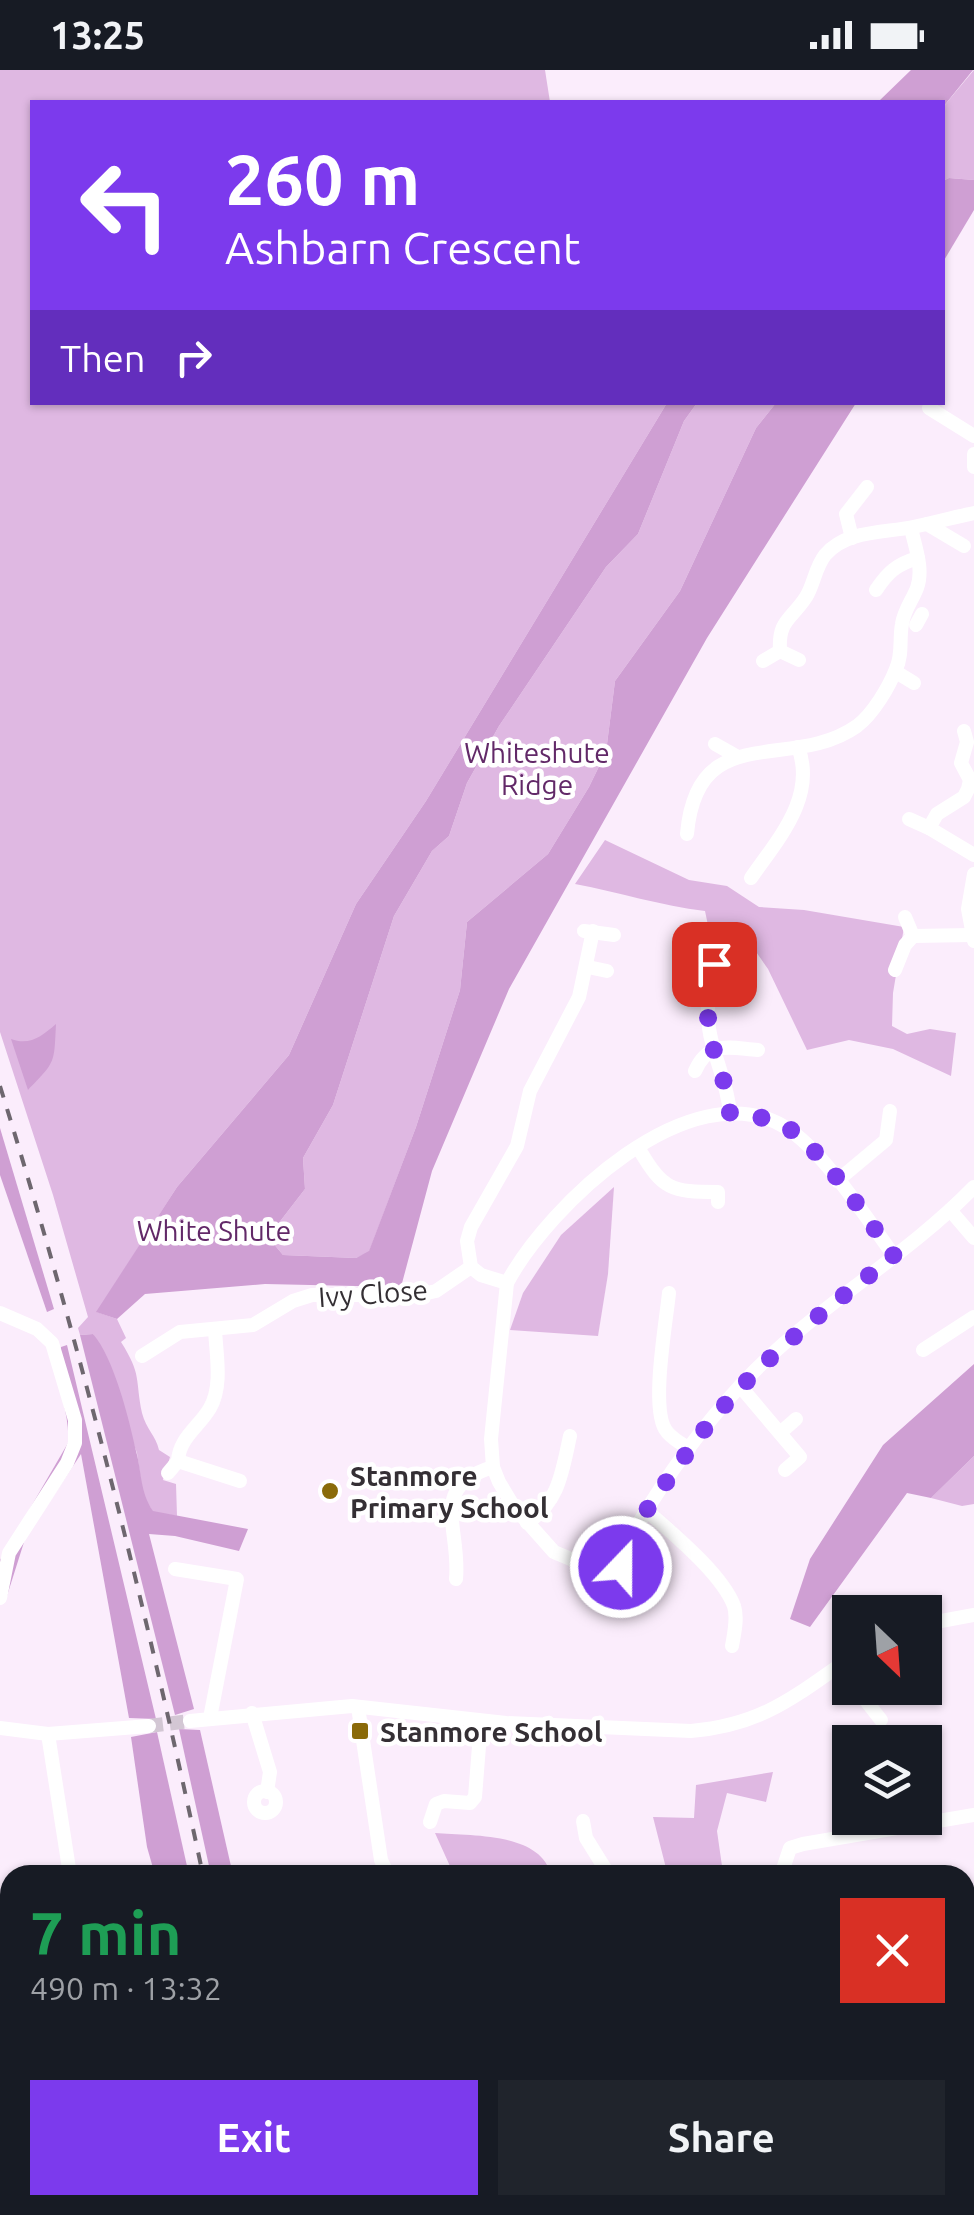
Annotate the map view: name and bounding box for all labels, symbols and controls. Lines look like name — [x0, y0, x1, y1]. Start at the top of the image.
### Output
text: 13:25 — [50, 14, 145, 56]
icon: left — [60, 140, 190, 270]
text: 260 m — [225, 140, 420, 218]
text: Ashbarn Crescent — [225, 222, 581, 273]
icon: right — [166, 330, 221, 385]
text: Then — [60, 337, 146, 379]
park label: Whiteshute Ridge — [464, 737, 610, 800]
pin — [672, 922, 757, 1007]
icon: arrive — [687, 937, 742, 992]
park label: White Shute — [137, 1215, 291, 1246]
street label: Ivy Close — [317, 1274, 429, 1312]
place label: Stanmore Primary School — [350, 1460, 548, 1523]
marker: Stanmore Primary School — [319, 1480, 341, 1502]
position arrow — [569, 1515, 673, 1619]
north arrow — [832, 1595, 942, 1705]
map controls — [832, 1595, 942, 1835]
place label: Stanmore School — [380, 1716, 602, 1747]
marker: Stanmore School — [349, 1720, 371, 1742]
button: layers — [832, 1725, 942, 1835]
button: close — [840, 1898, 945, 2003]
text: 7 min — [30, 1899, 182, 1966]
text: 490 m · 13:32 — [30, 1970, 222, 2006]
button: Exit — [30, 2080, 478, 2195]
button: Share — [498, 2080, 945, 2195]

